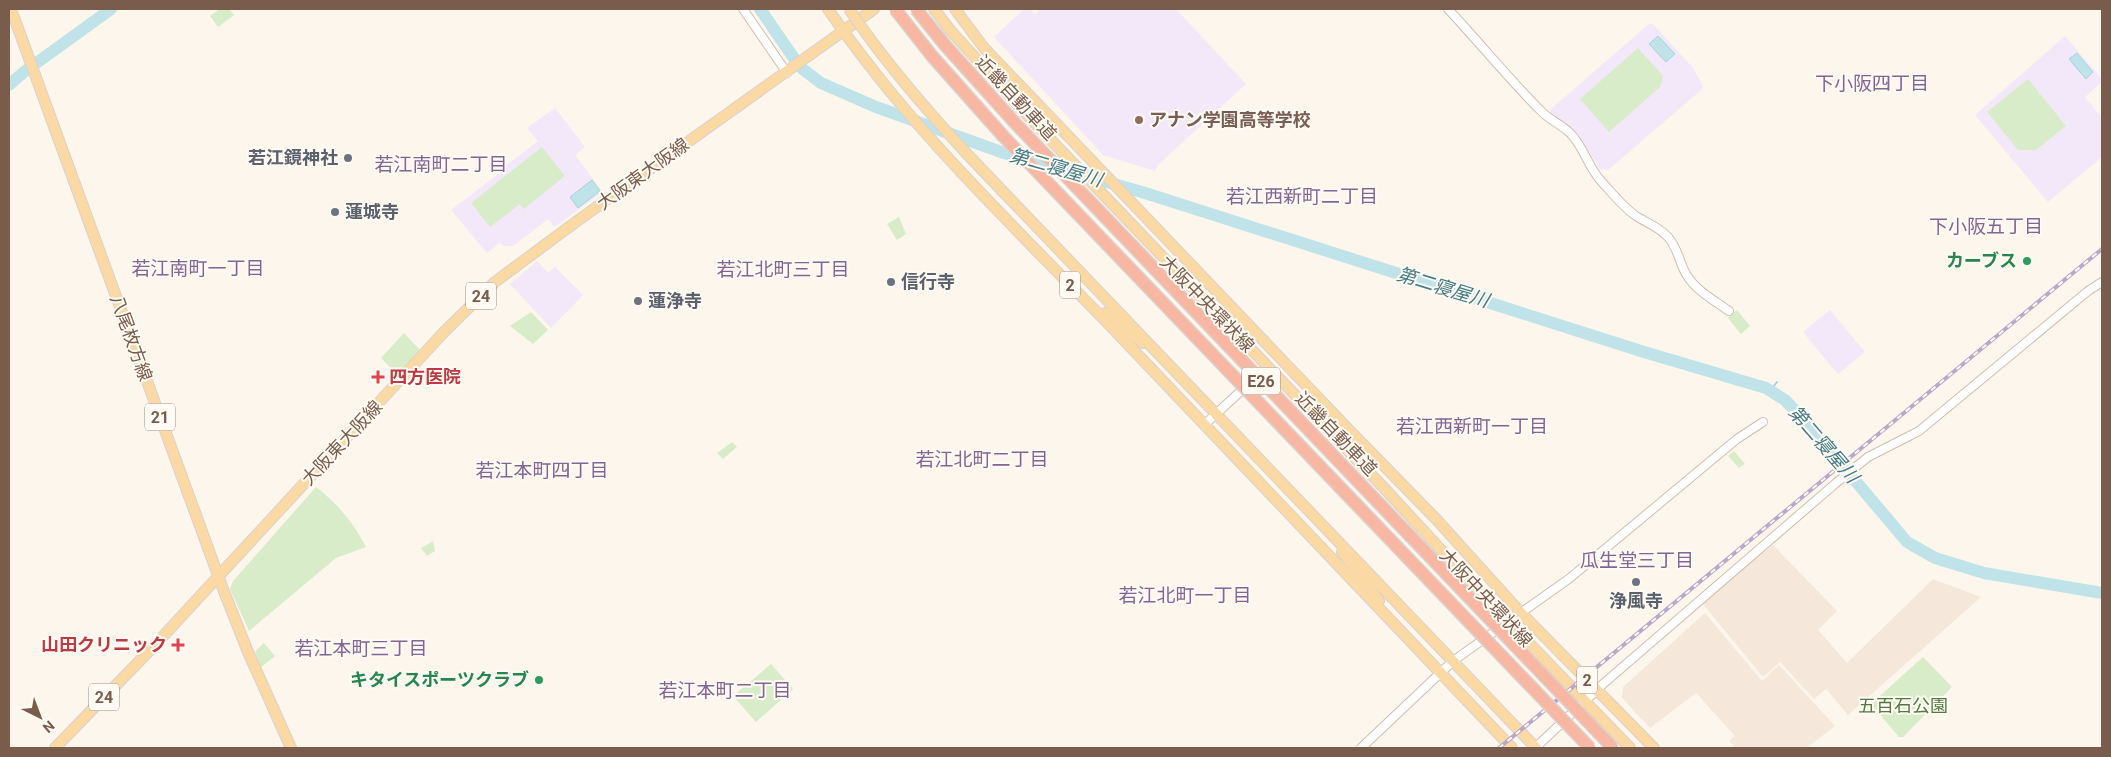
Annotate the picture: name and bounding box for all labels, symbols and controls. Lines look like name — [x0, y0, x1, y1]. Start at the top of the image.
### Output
street label: 近畿自動車道 — [972, 51, 1061, 144]
district label: 下小阪四丁目 — [1815, 72, 1929, 95]
place label: アナン学園高等学校 — [1149, 109, 1311, 130]
marker: アナン学園高等学校 — [1133, 114, 1145, 126]
street label: 大阪東大阪線 — [593, 133, 693, 214]
water label: 第二寝屋川 — [1007, 143, 1107, 192]
place label: 若江鏡神社 — [248, 147, 338, 168]
marker: 若江鏡神社 — [342, 152, 354, 164]
district label: 若江南町二丁目 — [374, 153, 508, 176]
district label: 若江西新町二丁目 — [1226, 185, 1378, 208]
place label: 蓮城寺 — [345, 201, 399, 222]
marker: 蓮城寺 — [329, 206, 341, 218]
district label: 下小阪五丁目 — [1929, 215, 2043, 238]
place label: カーブス — [1946, 250, 2017, 271]
street label: 大阪中央環状線 — [1156, 251, 1259, 356]
marker: カーブス — [2021, 255, 2033, 267]
district label: 若江南町一丁目 — [131, 257, 265, 280]
district label: 若江北町三丁目 — [716, 258, 850, 281]
water label: 第二寝屋川 — [1394, 263, 1494, 313]
place label: 信行寺 — [901, 271, 955, 292]
road number: 2 — [1060, 272, 1080, 298]
marker: 信行寺 — [885, 276, 897, 288]
road number: 24 — [466, 282, 496, 310]
place label: 蓮浄寺 — [648, 290, 702, 311]
street label: 八尾枚方線 — [106, 292, 157, 384]
marker: 蓮浄寺 — [632, 295, 644, 307]
place label: 四方医院 — [389, 366, 461, 387]
road number: E26 — [1242, 368, 1280, 394]
marker: 四方医院 — [371, 370, 385, 384]
street label: 近畿自動車道 — [1291, 388, 1381, 480]
street label: 大阪東大阪線 — [297, 396, 386, 489]
water label: 第二寝屋川 — [1784, 401, 1865, 489]
road number: 21 — [145, 404, 175, 431]
district label: 若江西新町一丁目 — [1396, 415, 1548, 438]
district label: 若江北町二丁目 — [915, 448, 1049, 471]
district label: 若江本町四丁目 — [475, 459, 609, 482]
street label: 大阪中央環状線 — [1436, 544, 1537, 651]
district label: 瓜生堂三丁目 — [1580, 549, 1694, 572]
marker: 浄風寺 — [1630, 576, 1642, 588]
district label: 若江北町一丁目 — [1118, 584, 1252, 607]
place label: 浄風寺 — [1609, 590, 1663, 611]
place label: 山田クリニック — [41, 634, 167, 655]
district label: 若江本町三丁目 — [294, 637, 428, 660]
marker: 山田クリニック — [171, 638, 185, 652]
road number: 2 — [1577, 666, 1597, 694]
place label: キタイスポーツクラブ — [350, 669, 529, 690]
marker: キタイスポーツクラブ — [533, 674, 545, 686]
district label: 若江本町二丁目 — [658, 679, 792, 702]
road number: 24 — [89, 684, 119, 710]
north arrow — [15, 692, 65, 742]
park label: 五百石公園 — [1858, 695, 1948, 716]
text: N — [40, 717, 58, 736]

